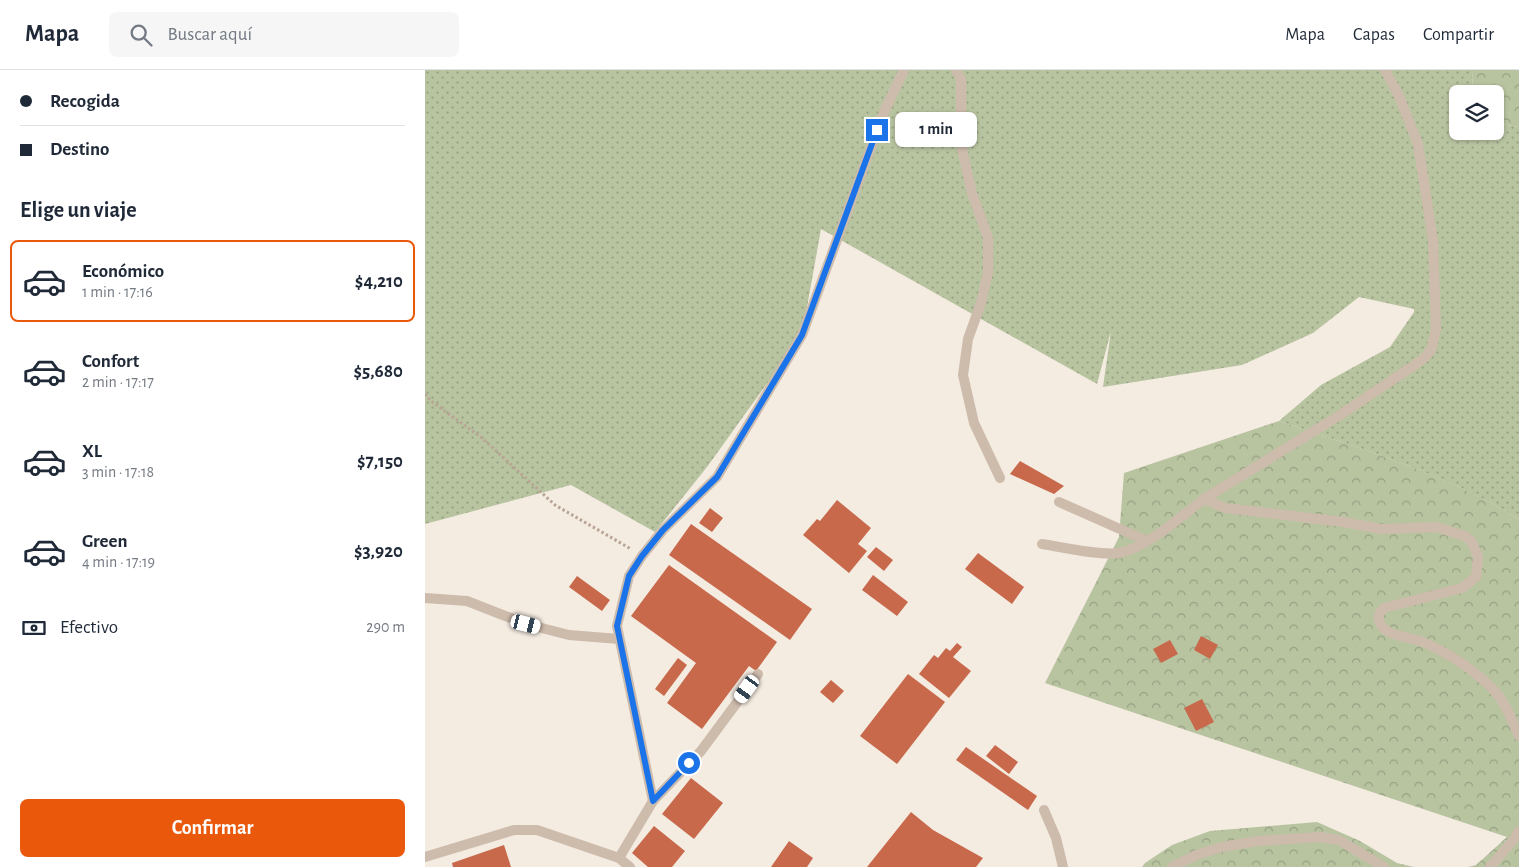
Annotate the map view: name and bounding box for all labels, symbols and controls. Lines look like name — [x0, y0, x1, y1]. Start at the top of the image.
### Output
search box — [109, 12, 459, 57]
icon: search — [127, 21, 155, 49]
text: Mapa — [25, 22, 79, 46]
text: Buscar aquí — [167, 25, 252, 44]
text: Mapa — [1285, 26, 1325, 44]
text: Capas — [1353, 26, 1395, 44]
text: Compartir — [1423, 26, 1494, 44]
map controls — [1449, 85, 1504, 140]
button: layers — [1449, 85, 1504, 140]
text: Recogida — [50, 92, 120, 111]
callout: 1 min — [895, 112, 977, 148]
route end — [866, 119, 888, 141]
text: 1 min — [919, 121, 953, 137]
text: Destino — [50, 140, 109, 159]
text: Elige un viaje — [20, 199, 137, 221]
icon: car — [22, 259, 67, 304]
text: Económico — [82, 262, 164, 281]
text: $4,210 — [355, 272, 403, 291]
text: 1 min · 17:16 — [82, 284, 153, 300]
icon: car — [22, 349, 67, 394]
text: Confort — [82, 352, 139, 371]
text: $5,680 — [353, 362, 403, 381]
text: 2 min · 17:17 — [82, 374, 154, 390]
icon: car — [22, 439, 67, 484]
text: XL — [82, 442, 102, 461]
text: $7,150 — [357, 452, 403, 471]
text: 3 min · 17:18 — [82, 464, 154, 480]
icon: car — [22, 529, 67, 574]
text: Green — [82, 532, 128, 551]
text: $3,920 — [354, 542, 403, 561]
text: 4 min · 17:19 — [82, 554, 155, 570]
car — [509, 613, 542, 635]
icon: cash — [20, 614, 48, 642]
text: Efectivo — [60, 618, 118, 637]
text: 290 m — [366, 619, 405, 635]
car — [732, 672, 761, 706]
route start — [678, 752, 700, 774]
button: Confirmar — [20, 799, 405, 857]

